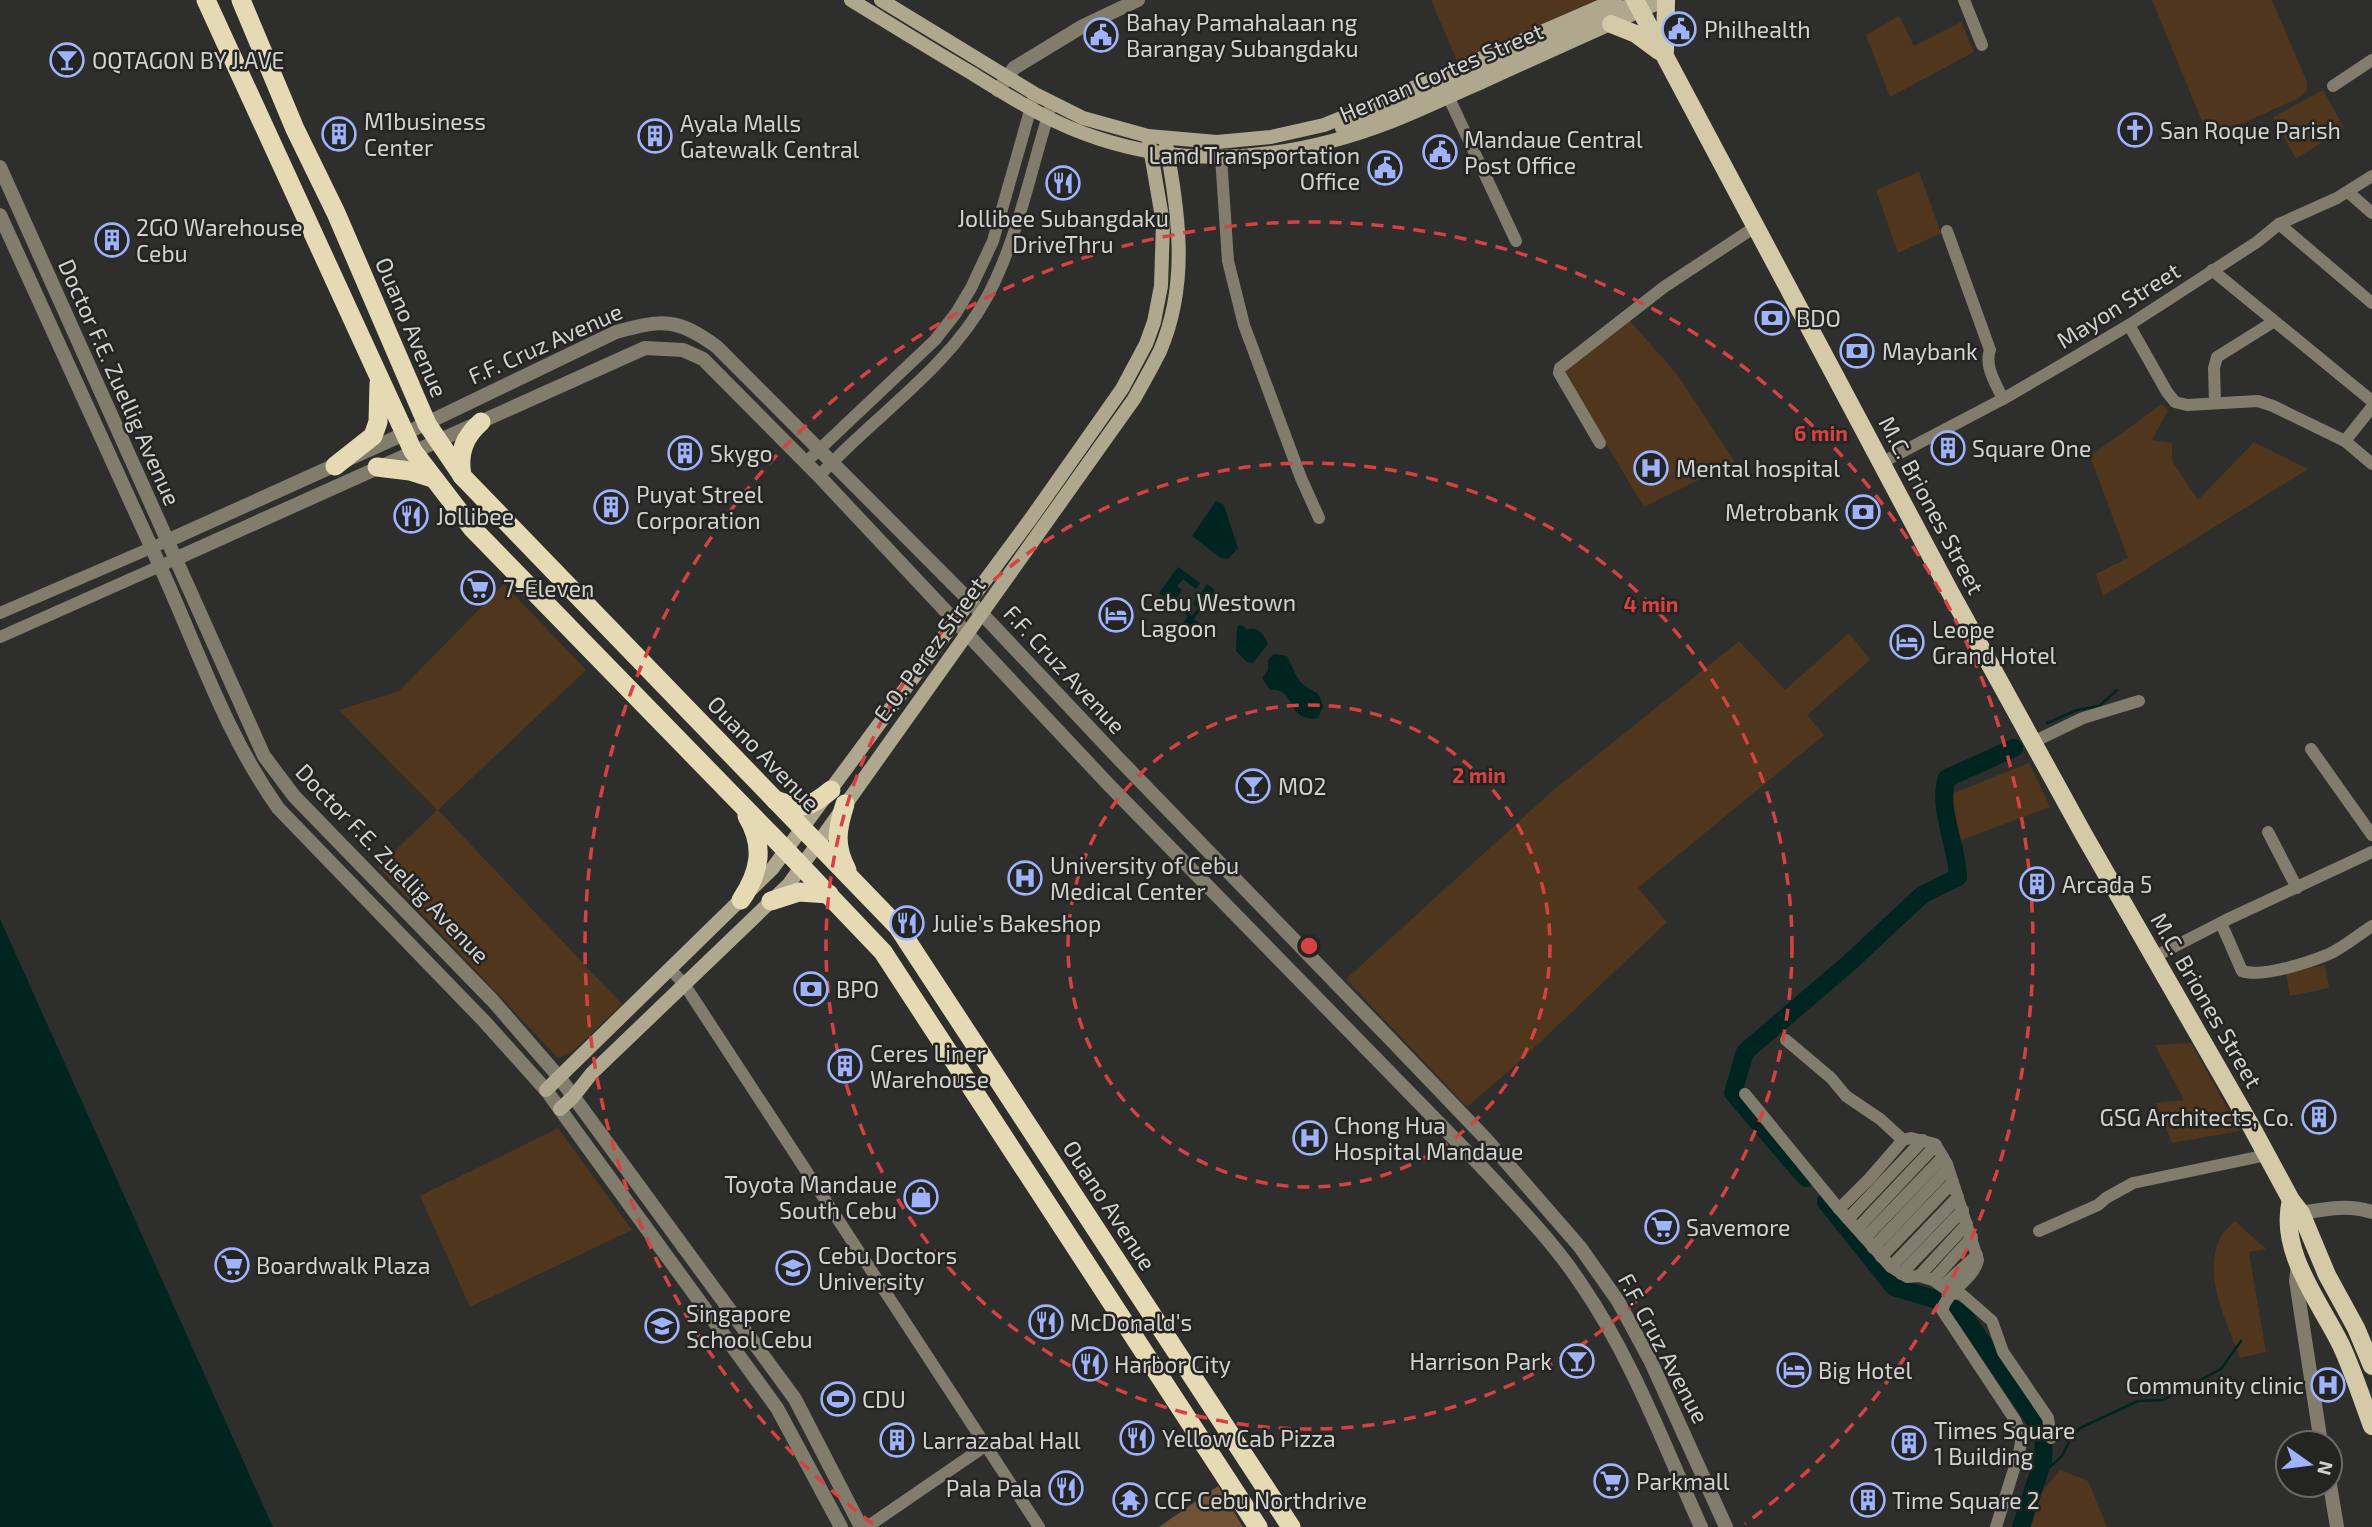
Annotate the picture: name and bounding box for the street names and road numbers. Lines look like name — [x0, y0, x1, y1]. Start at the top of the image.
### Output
street label: Hernan Cortes Street — [1335, 16, 1547, 128]
street label: Ouano Avenue — [370, 253, 454, 401]
street label: Doctor F.E. Zuellig Avenue — [53, 254, 187, 510]
street label: Mayon Street — [2051, 256, 2185, 354]
street label: F.F. Cruz Avenue — [464, 297, 626, 389]
street label: M.C. Briones Street — [1873, 411, 1991, 599]
street label: E.O. Perez Street — [867, 571, 991, 727]
street label: F.F. Cruz Avenue — [998, 599, 1132, 739]
street label: Ouano Avenue — [702, 690, 826, 816]
street label: Doctor F.E. Zuellig Avenue — [290, 757, 496, 969]
street label: M.C. Briones Street — [2145, 907, 2269, 1093]
street label: Ouano Avenue — [1058, 1135, 1162, 1275]
street label: F.F. Cruz Avenue — [1613, 1268, 1715, 1428]

